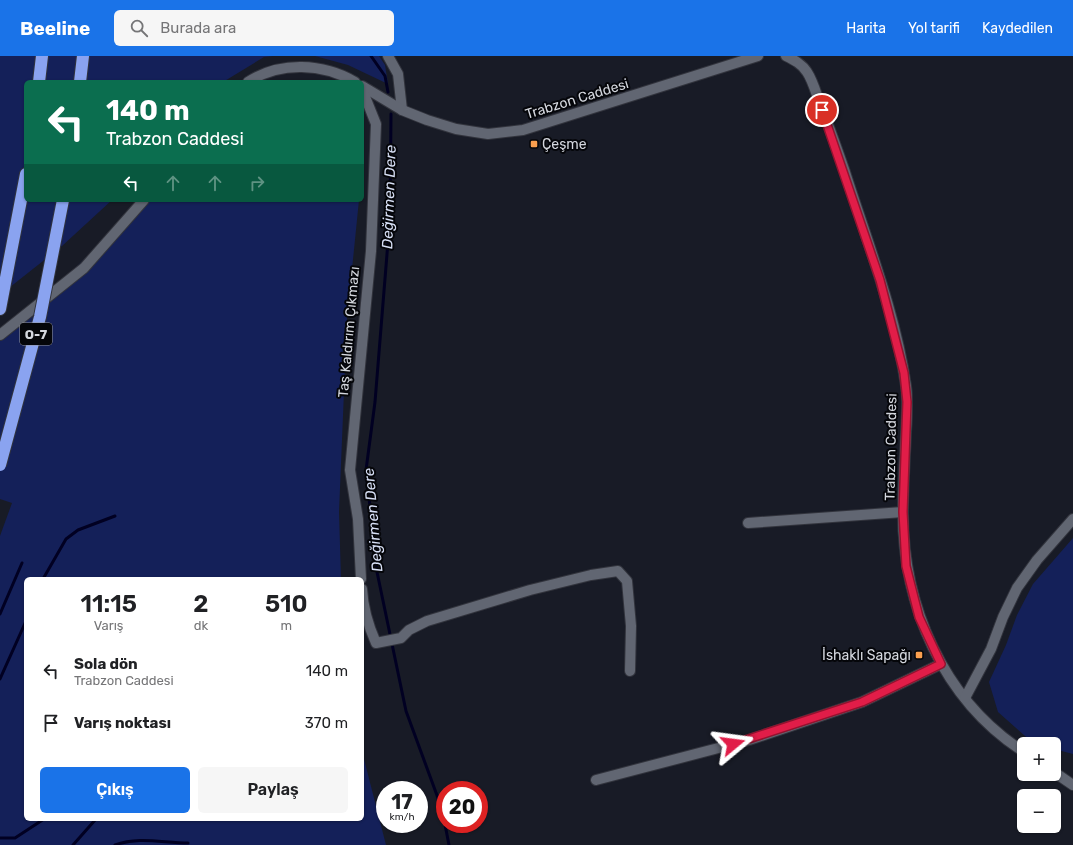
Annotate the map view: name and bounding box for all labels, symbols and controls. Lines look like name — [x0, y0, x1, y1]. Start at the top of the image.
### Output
search box — [114, 10, 394, 46]
text: Beeline — [20, 17, 90, 40]
icon: search — [128, 17, 150, 39]
text: Burada ara — [160, 19, 236, 37]
text: Harita — [846, 20, 886, 37]
text: Yol tarifi — [908, 20, 960, 37]
text: Kaydedilen — [982, 20, 1053, 37]
street label: Trabzon Caddesi — [523, 75, 631, 123]
pin — [805, 93, 839, 127]
text: 140 m — [106, 94, 190, 127]
icon: left — [40, 96, 92, 148]
icon: arrive — [811, 99, 833, 121]
text: Trabzon Caddesi — [106, 128, 244, 150]
place label: Çeşme — [542, 136, 587, 153]
marker: Çeşme — [529, 139, 539, 149]
water label: Değirmen Dere — [378, 144, 400, 249]
icon: left — [120, 172, 142, 194]
icon: ahead — [162, 172, 184, 194]
icon: ahead — [204, 172, 226, 194]
icon: right — [246, 172, 268, 194]
street label: Taş Kaldırım Çıkmazı — [335, 266, 363, 398]
road number: O-7 — [20, 323, 52, 345]
street label: Trabzon Caddesi — [882, 393, 900, 501]
water label: Değirmen Dere — [359, 467, 387, 573]
text: 11:15 — [80, 590, 137, 618]
text: 2 — [193, 590, 209, 618]
text: 510 — [265, 590, 308, 618]
text: Varış — [94, 618, 124, 633]
text: dk — [194, 618, 208, 633]
text: m — [280, 618, 292, 633]
place label: İshaklı Sapağı — [822, 647, 911, 664]
marker: İshaklı Sapağı — [914, 650, 924, 660]
text: Sola dön — [74, 655, 138, 673]
icon: left — [40, 660, 62, 682]
text: 140 m — [306, 662, 348, 680]
text: Trabzon Caddesi — [74, 673, 174, 688]
icon: arrive — [40, 712, 62, 734]
text: Varış noktası — [74, 714, 171, 732]
text: 370 m — [305, 714, 348, 732]
position arrow — [712, 723, 754, 765]
map controls — [1017, 737, 1061, 833]
button: + — [1017, 737, 1061, 781]
button: Çıkış — [40, 767, 190, 813]
button: Paylaş — [198, 767, 348, 813]
speed limit sign: 20 — [436, 781, 488, 833]
button: − — [1017, 789, 1061, 833]
text: 17 — [391, 790, 413, 814]
text: km/h — [390, 811, 414, 823]

